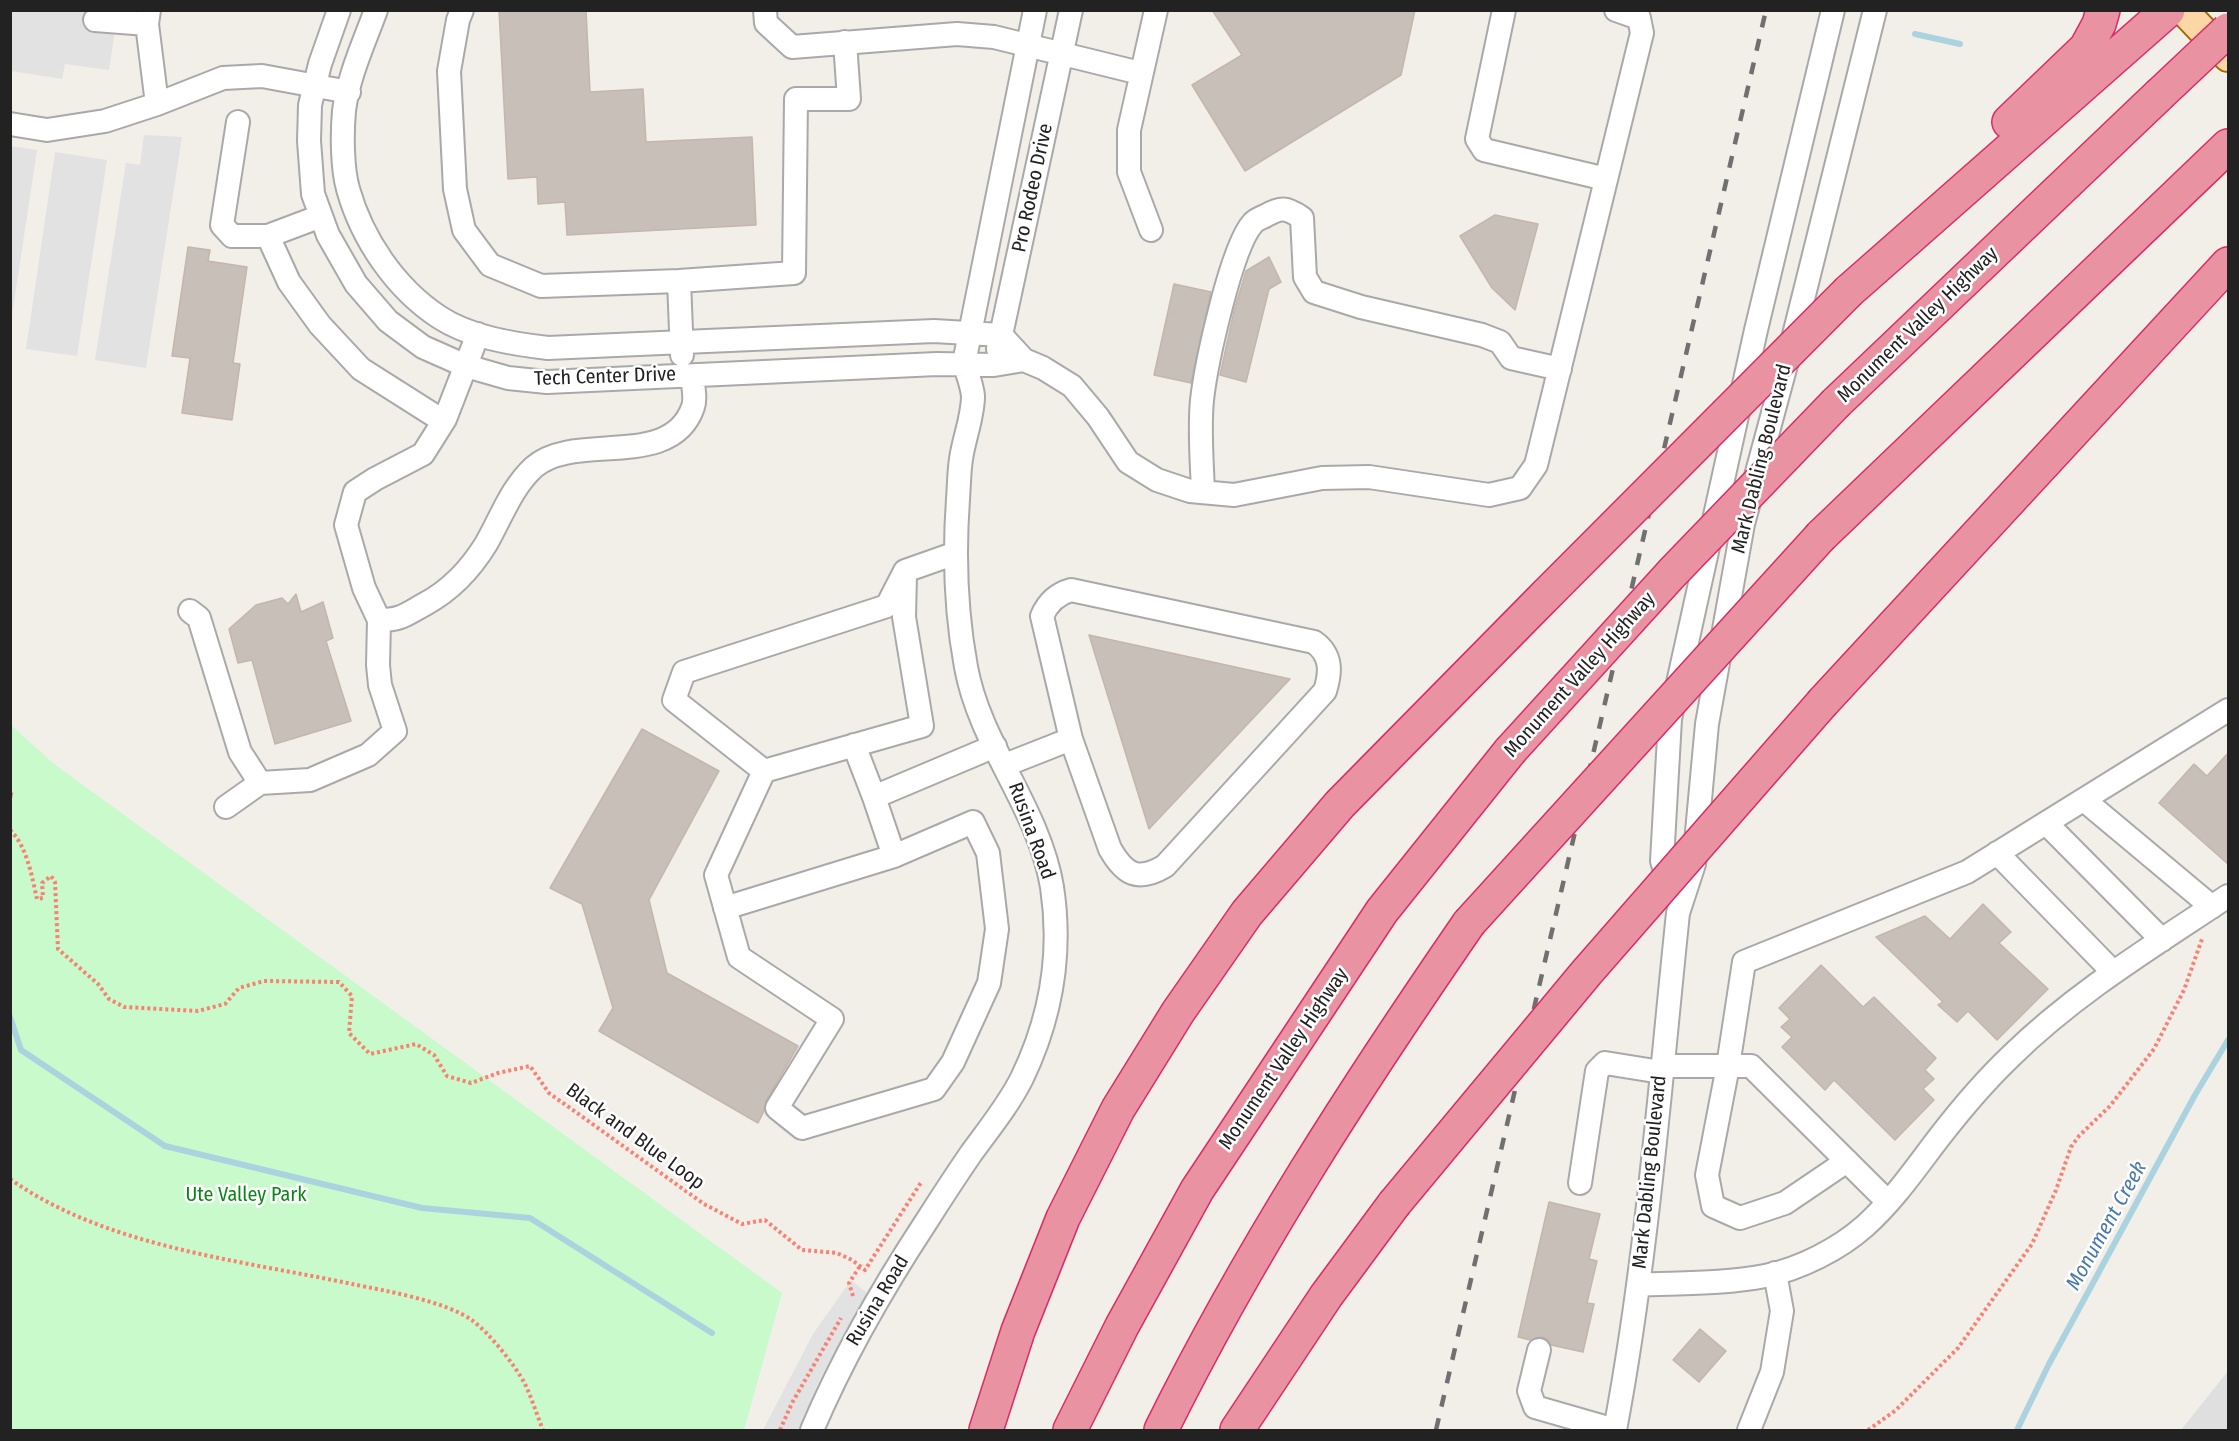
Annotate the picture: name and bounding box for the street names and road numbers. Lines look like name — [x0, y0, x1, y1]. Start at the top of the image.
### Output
street label: Pro Rodeo Drive — [1008, 121, 1058, 255]
street label: Monument Valley Highway — [1833, 242, 2003, 408]
street label: Mark Dabling Boulevard — [1727, 362, 1797, 556]
street label: Tech Center Drive — [534, 363, 676, 391]
street label: Monument Valley Highway — [1499, 587, 1661, 763]
street label: Rusina Road — [1002, 779, 1060, 883]
street label: Monument Valley Highway — [1214, 964, 1354, 1154]
street label: Mark Dabling Boulevard — [1628, 1074, 1672, 1270]
street label: Black and Blue Loop — [561, 1079, 709, 1195]
street label: Rusina Road — [842, 1251, 914, 1351]

